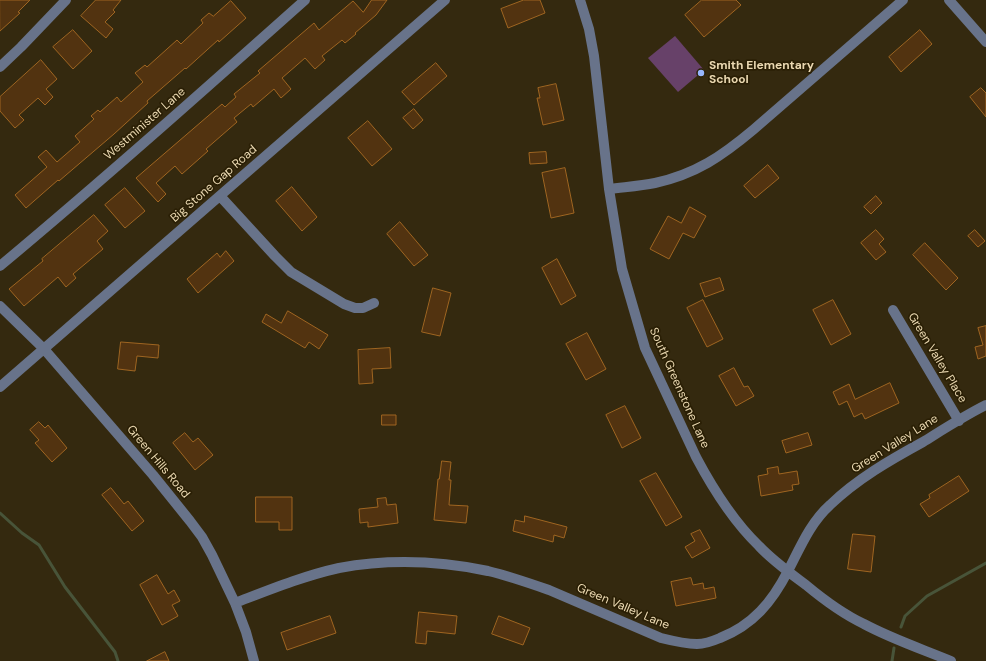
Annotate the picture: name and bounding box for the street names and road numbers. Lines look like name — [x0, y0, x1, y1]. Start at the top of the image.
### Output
street label: Westminister Lane — [101, 85, 189, 163]
street label: Big Stone Gap Road — [168, 143, 260, 225]
street label: Green Valley Place — [904, 310, 970, 406]
street label: South Greenstone Lane — [646, 325, 712, 451]
street label: Green Valley Lane — [849, 412, 941, 476]
street label: Green Hills Road — [123, 423, 193, 501]
street label: Green Valley Lane — [575, 581, 671, 633]

